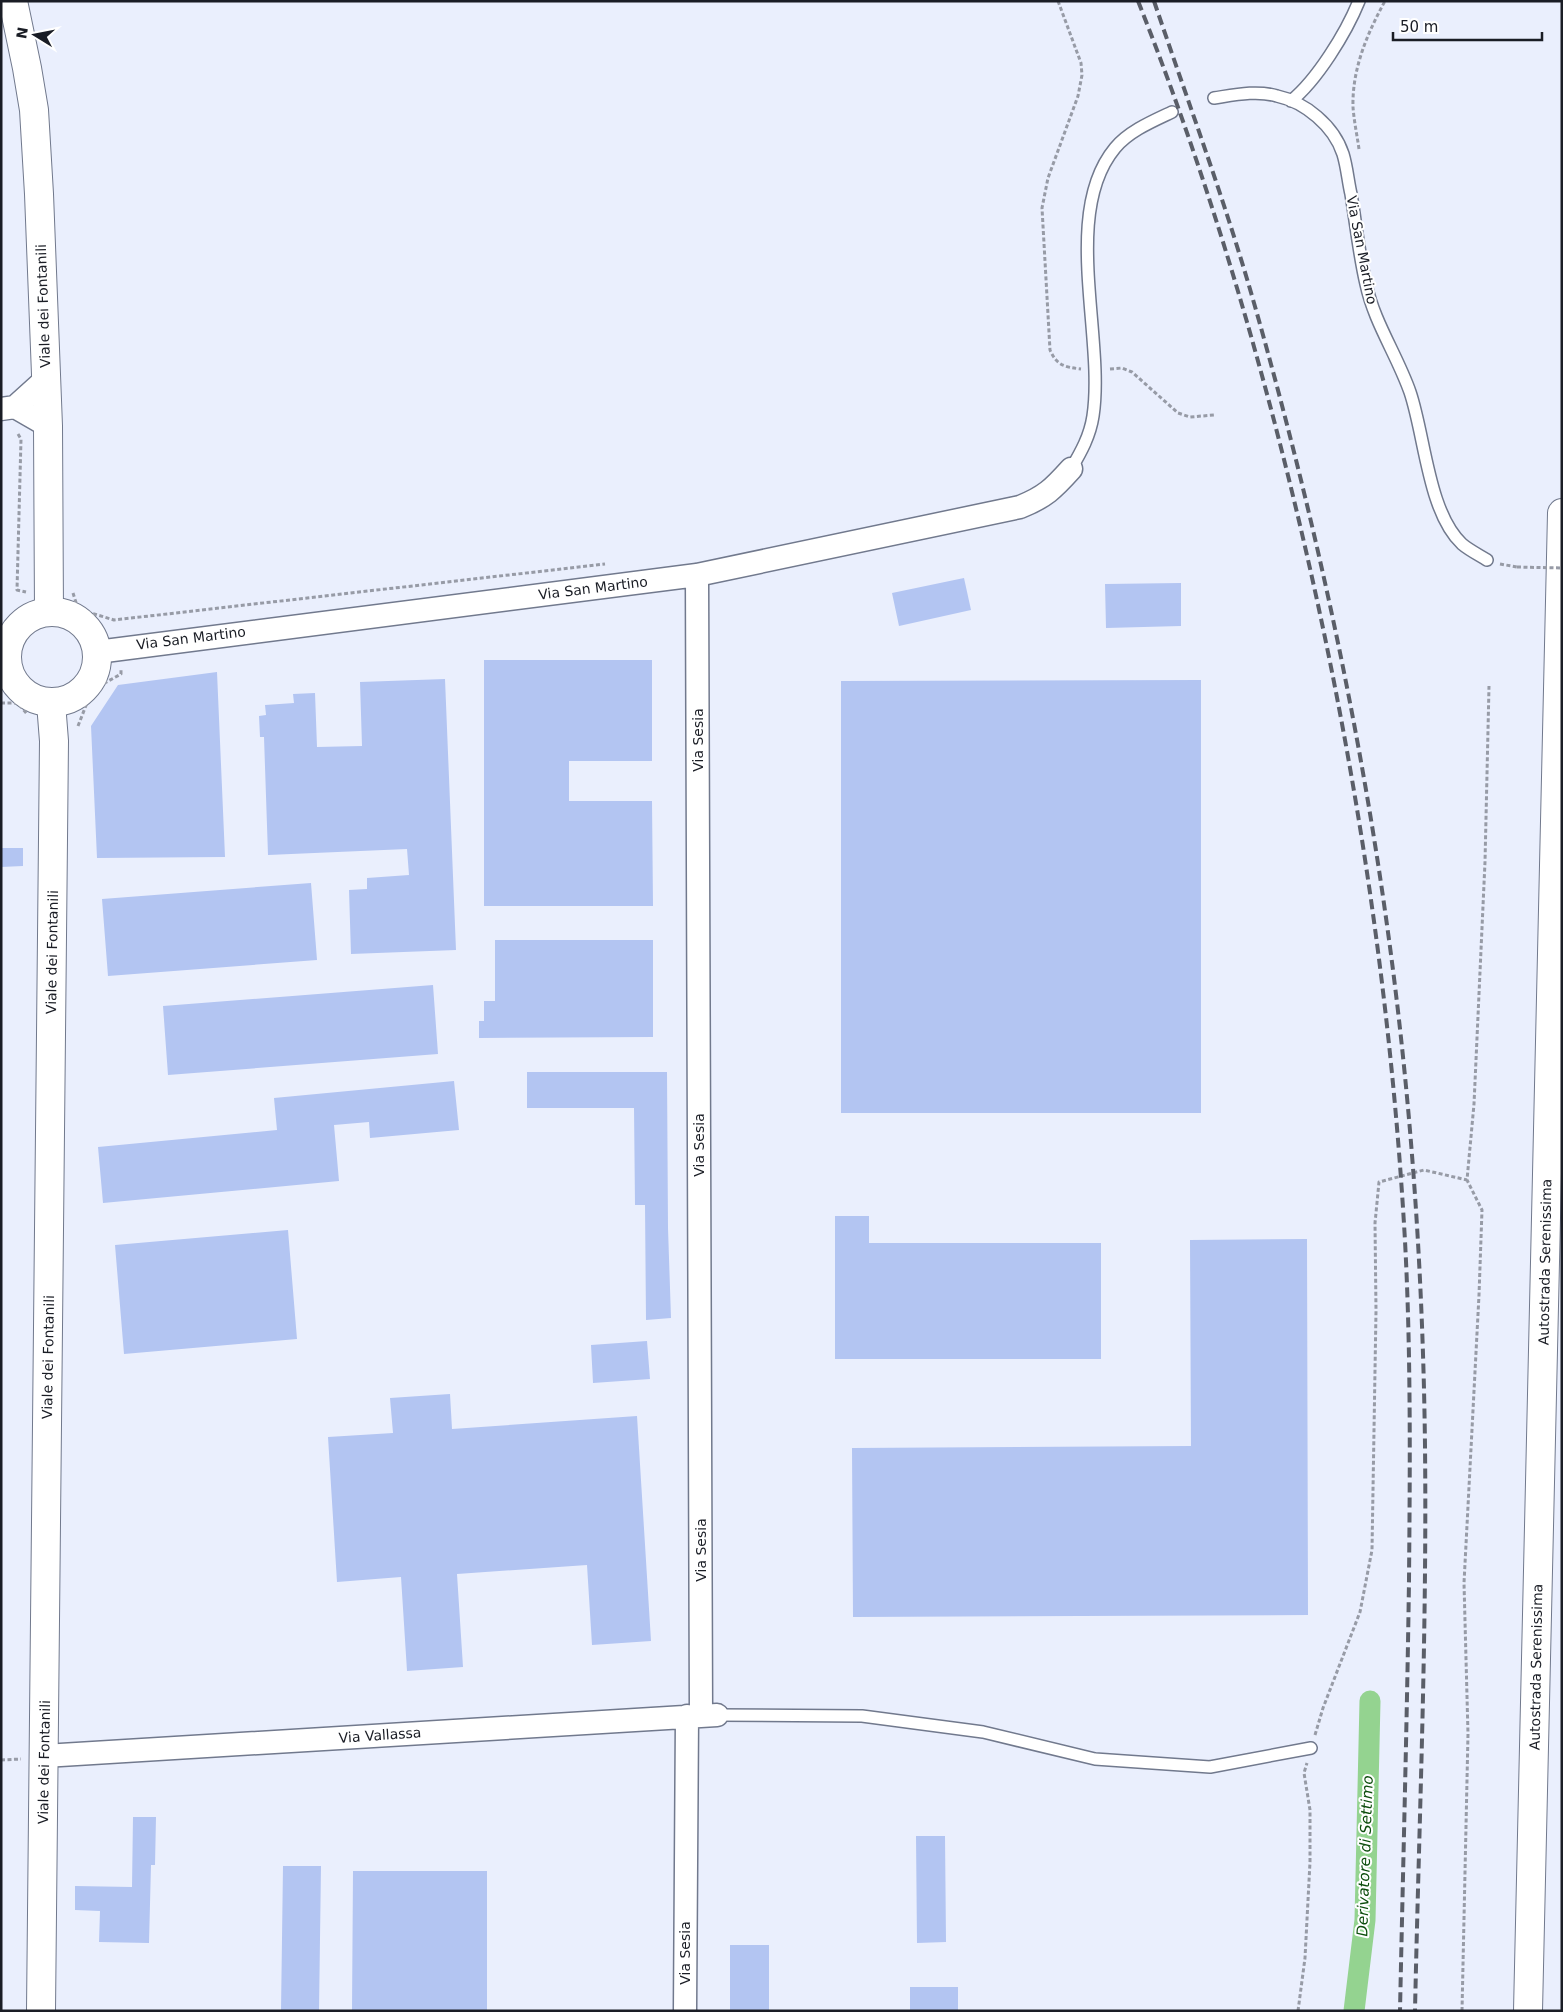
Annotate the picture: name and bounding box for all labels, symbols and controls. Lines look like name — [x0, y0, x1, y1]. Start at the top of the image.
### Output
north arrow — [10, 10, 60, 60]
scale bar — [1393, 10, 1542, 42]
text: 50 m — [1400, 18, 1438, 36]
text: N — [13, 26, 31, 40]
street label: Via San Martino — [1344, 194, 1380, 306]
street label: Viale dei Fontanili — [33, 244, 53, 368]
street label: Via San Martino — [537, 573, 649, 603]
street label: Via San Martino — [135, 623, 247, 653]
street label: Via Sesia — [690, 708, 706, 772]
street label: Viale dei Fontanili — [43, 890, 61, 1014]
street label: Via Sesia — [691, 1113, 707, 1177]
street label: Autostrada Serenissima — [1536, 1179, 1554, 1345]
street label: Viale dei Fontanili — [39, 1295, 57, 1419]
street label: Via Sesia — [693, 1518, 709, 1582]
street label: Autostrada Serenissima — [1527, 1584, 1545, 1750]
street label: Viale dei Fontanili — [35, 1700, 53, 1824]
street label: Via Vallassa — [338, 1724, 422, 1746]
water label: Derivatore di Settimo — [1353, 1775, 1377, 1937]
street label: Via Sesia — [677, 1921, 693, 1985]

